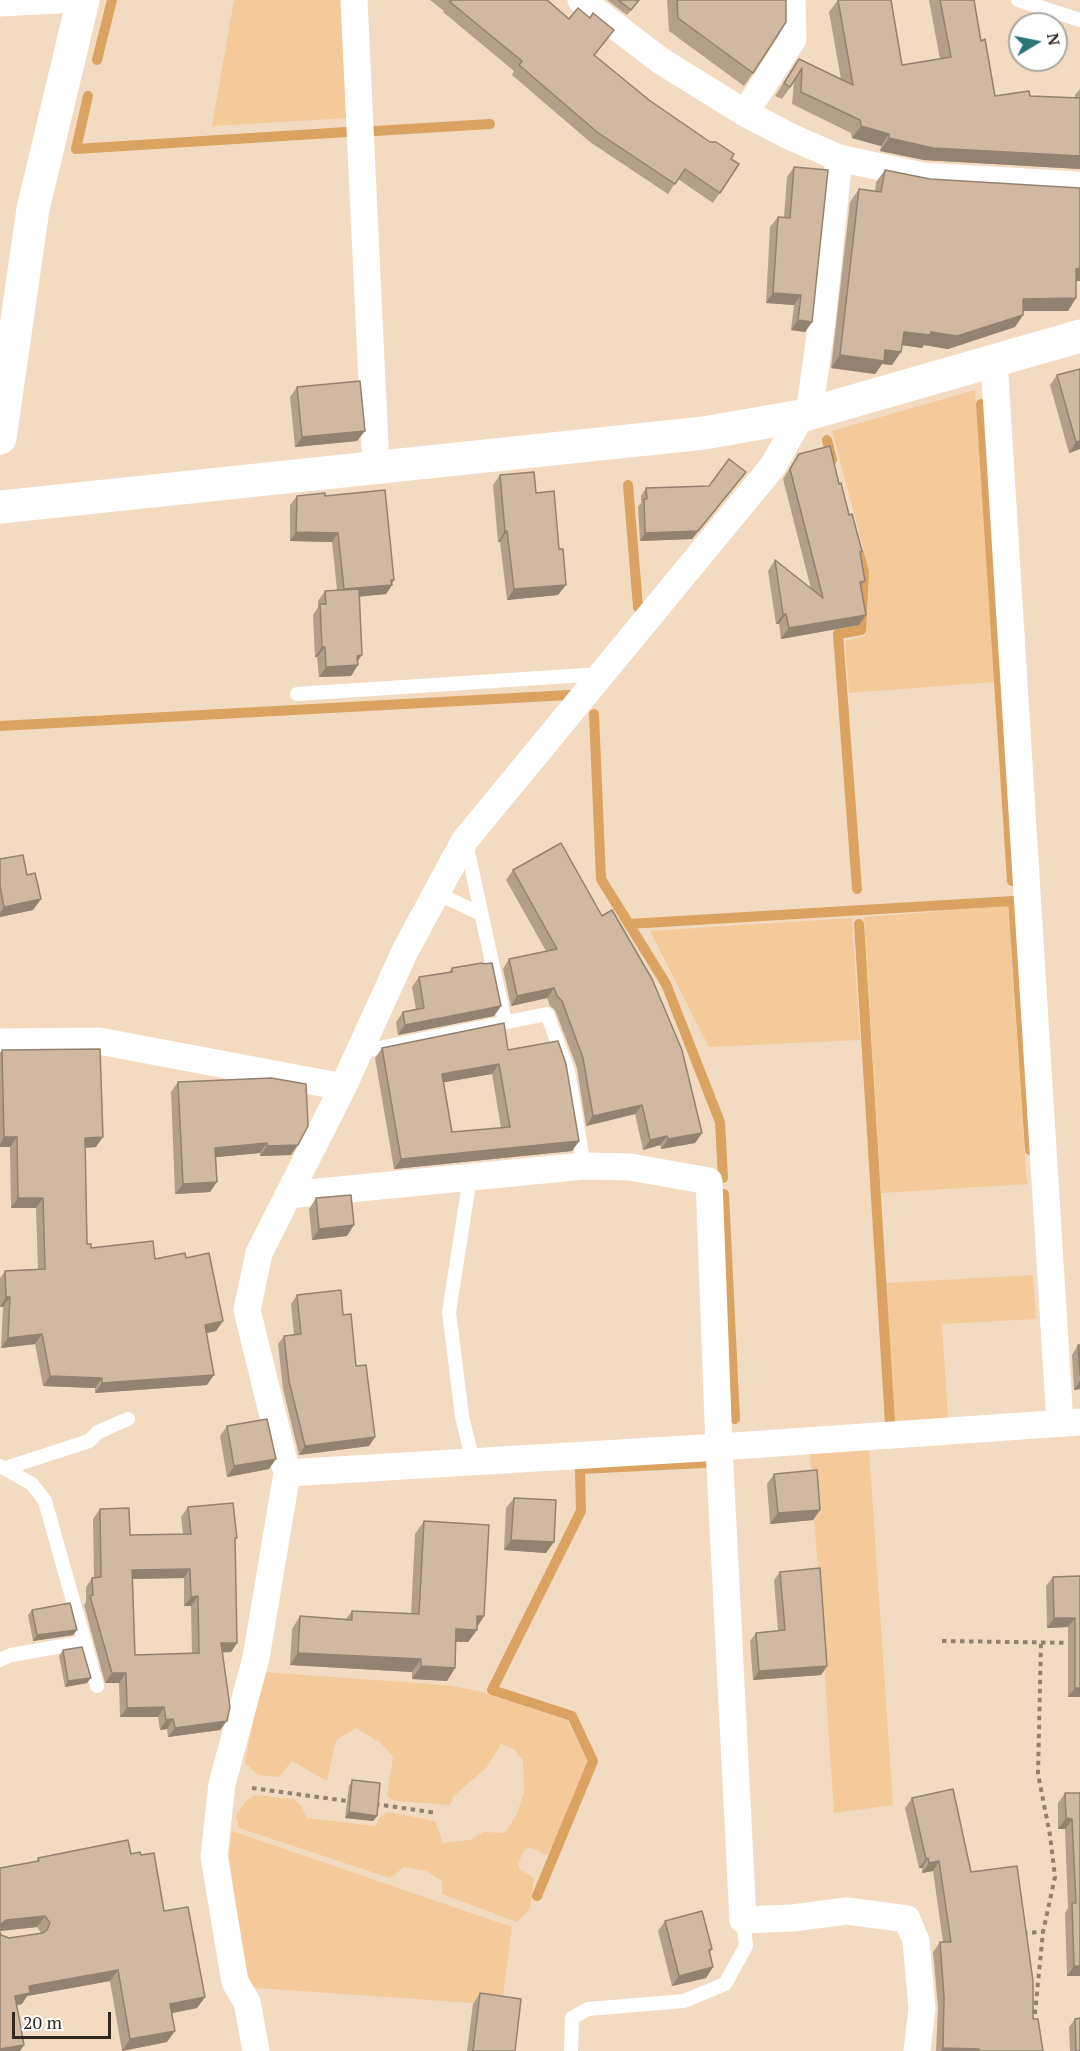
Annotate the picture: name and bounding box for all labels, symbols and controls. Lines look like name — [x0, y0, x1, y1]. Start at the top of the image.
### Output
north arrow — [1008, 12, 1068, 72]
text: N — [1042, 31, 1066, 47]
scale bar — [15, 2000, 114, 2038]
text: 20 m — [23, 2010, 62, 2034]

